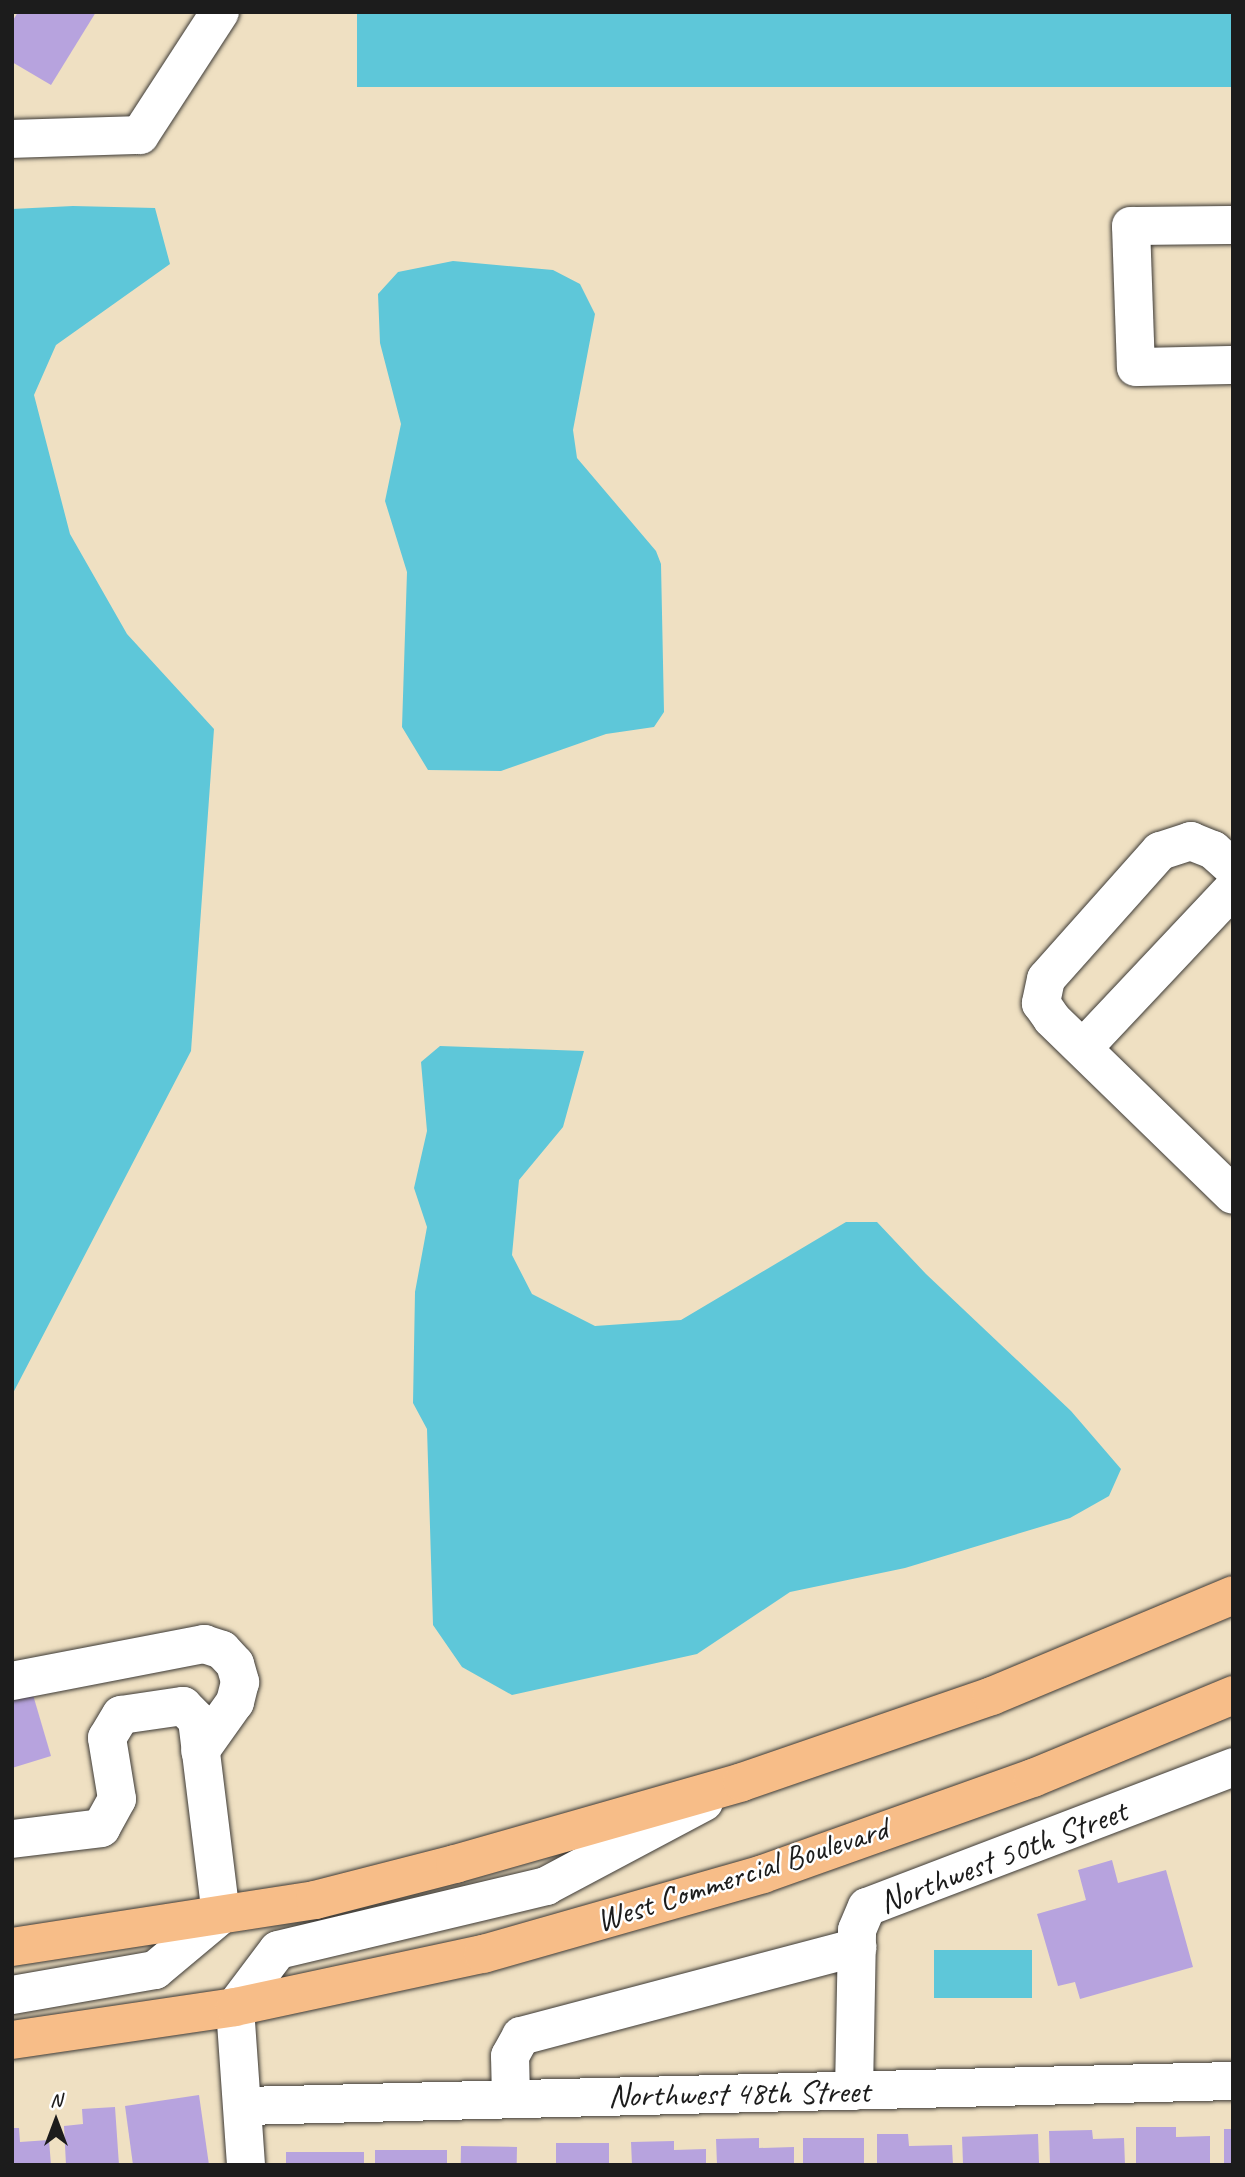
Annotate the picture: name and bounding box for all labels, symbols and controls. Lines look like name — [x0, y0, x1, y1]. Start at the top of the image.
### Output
street label: Northwest 50th Street — [873, 1791, 1133, 1923]
street label: West Commercial Boulevard — [590, 1809, 894, 1941]
street label: Northwest 48th Street — [607, 2072, 871, 2116]
north arrow — [21, 2086, 91, 2156]
text: N — [50, 2088, 62, 2112]

